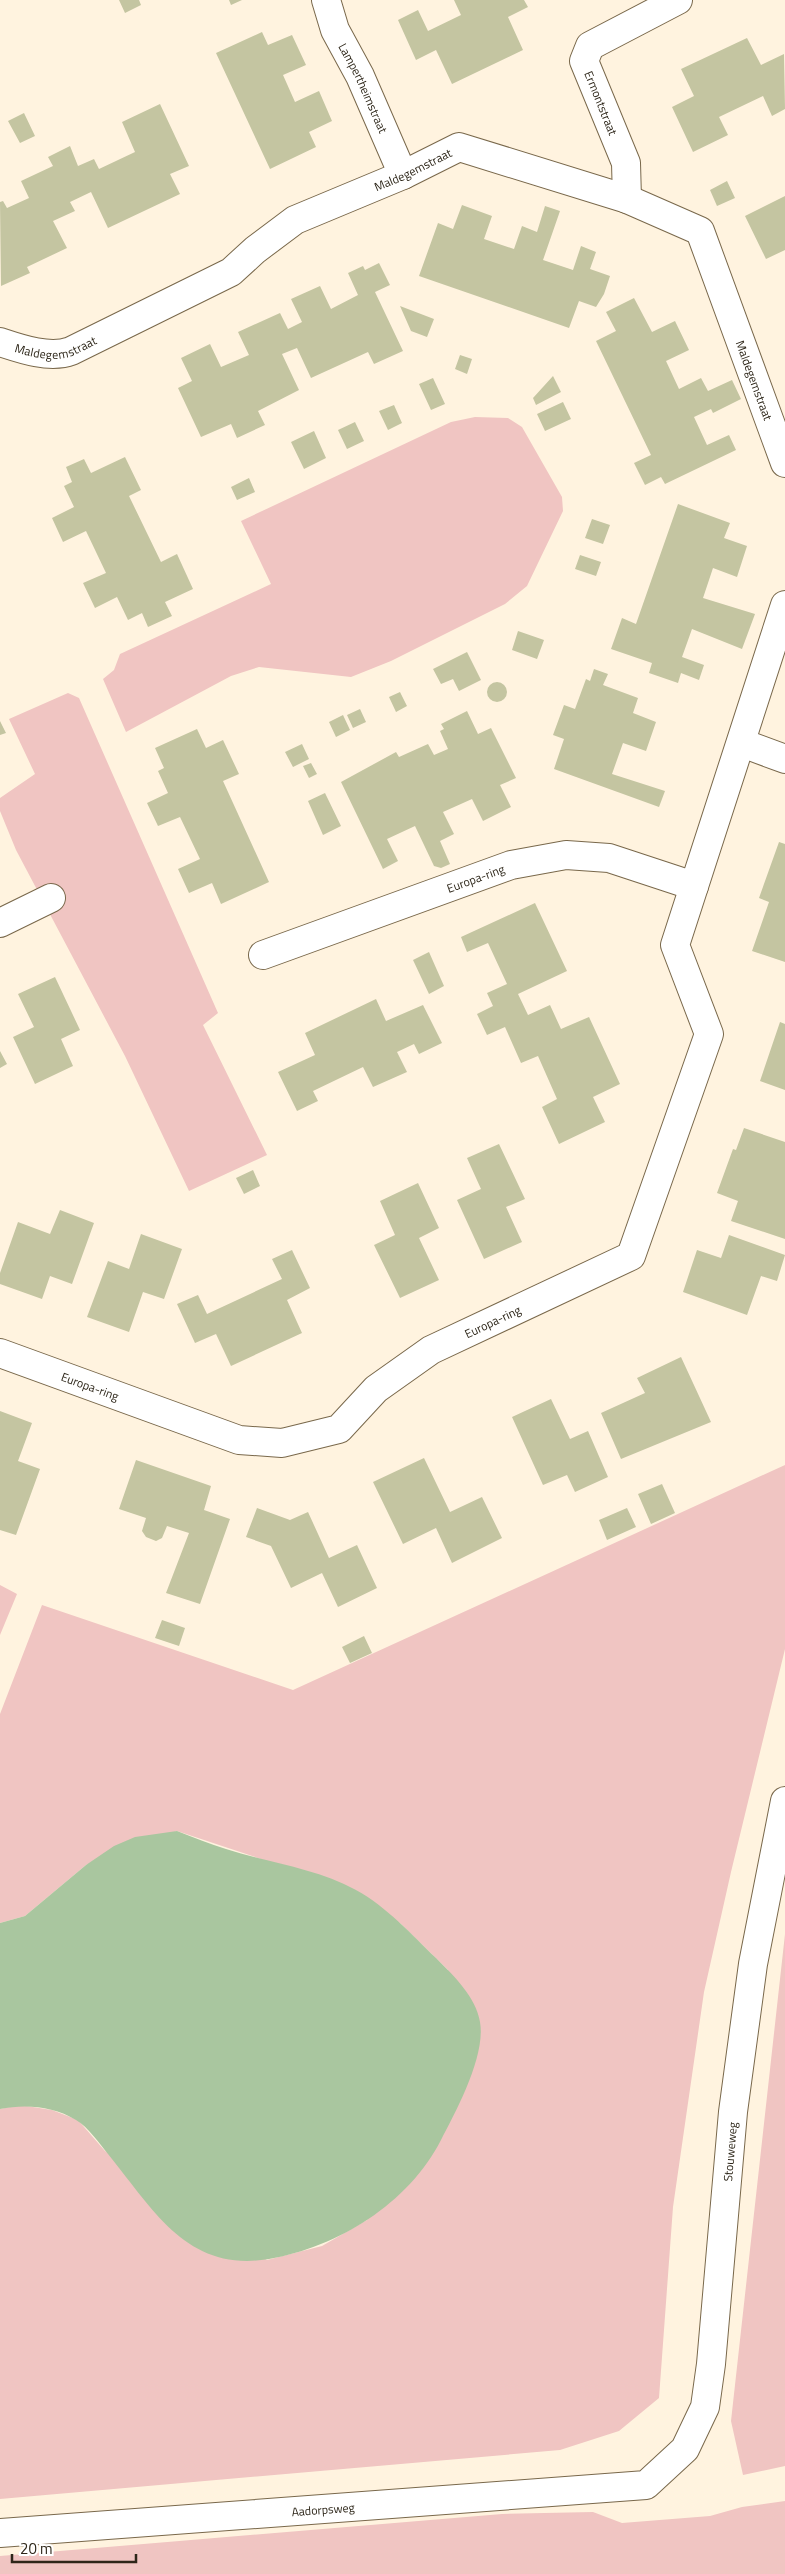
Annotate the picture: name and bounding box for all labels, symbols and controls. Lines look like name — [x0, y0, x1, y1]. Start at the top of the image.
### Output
street label: Lampertheimstraat — [334, 39, 393, 137]
street label: Ermontstraat — [579, 68, 623, 139]
street label: Maldegemstraat — [371, 142, 455, 196]
street label: Maldegemstraat — [13, 330, 100, 364]
street label: Maldegemstraat — [731, 338, 778, 424]
street label: Europa-ring — [444, 859, 507, 897]
street label: Europa-ring — [461, 1300, 524, 1343]
street label: Europa-ring — [59, 1367, 122, 1405]
street label: Stouweweg — [717, 2121, 742, 2182]
street label: Aadorpsweg — [291, 2497, 355, 2521]
scale bar — [12, 2532, 136, 2564]
text: 20 m — [20, 2537, 53, 2560]

